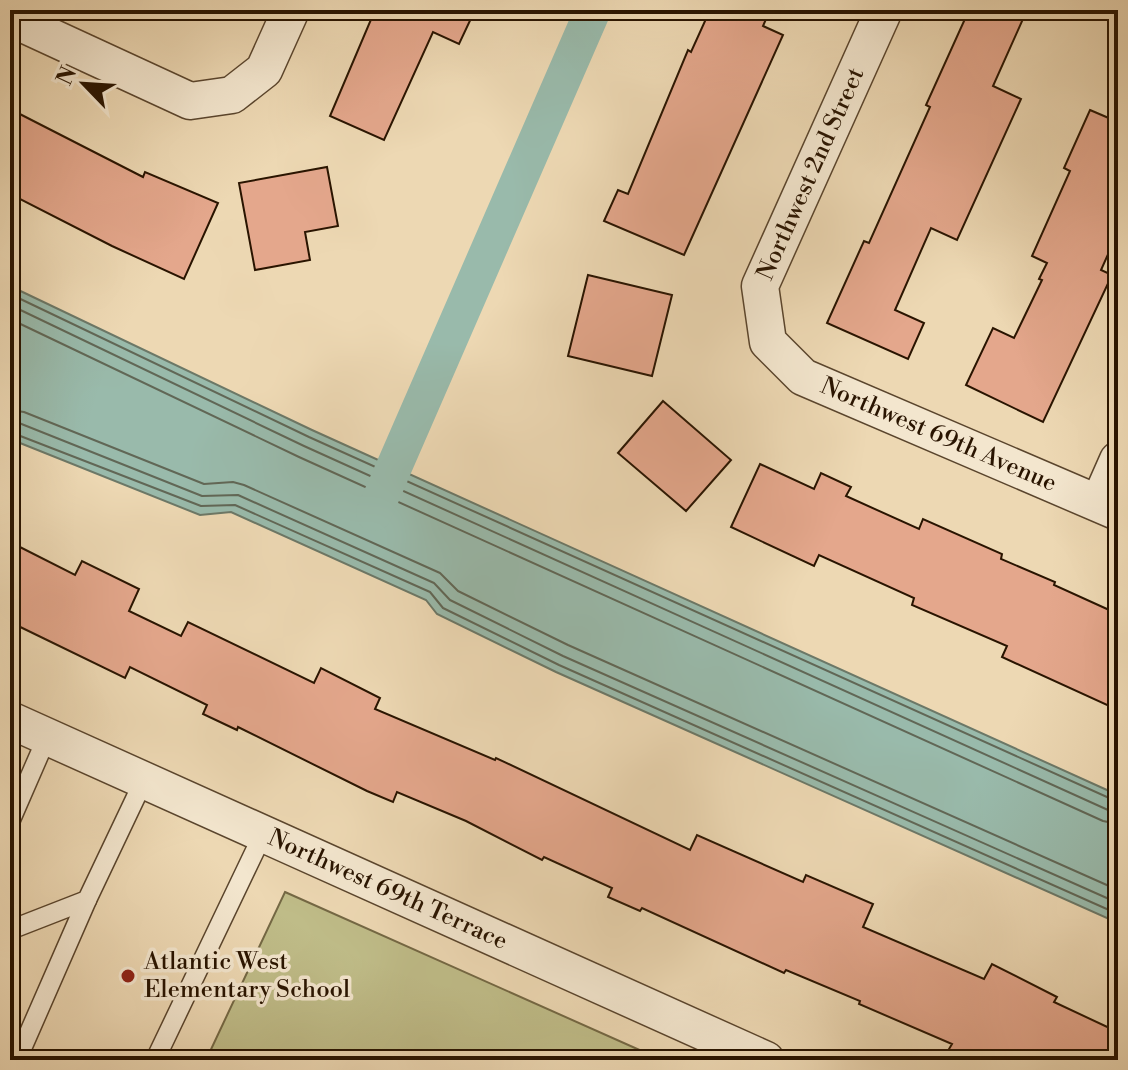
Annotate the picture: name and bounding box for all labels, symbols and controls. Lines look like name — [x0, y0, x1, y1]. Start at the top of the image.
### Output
north arrow — [44, 44, 124, 124]
text: N — [51, 62, 83, 90]
street label: Northwest 2nd Street — [751, 63, 872, 285]
street label: Northwest 69th Avenue — [816, 371, 1061, 499]
street label: Northwest 69th Terrace — [263, 823, 512, 957]
place label: Atlantic West Elementary School — [143, 947, 350, 1005]
marker: Atlantic West Elementary School — [119, 967, 137, 985]

